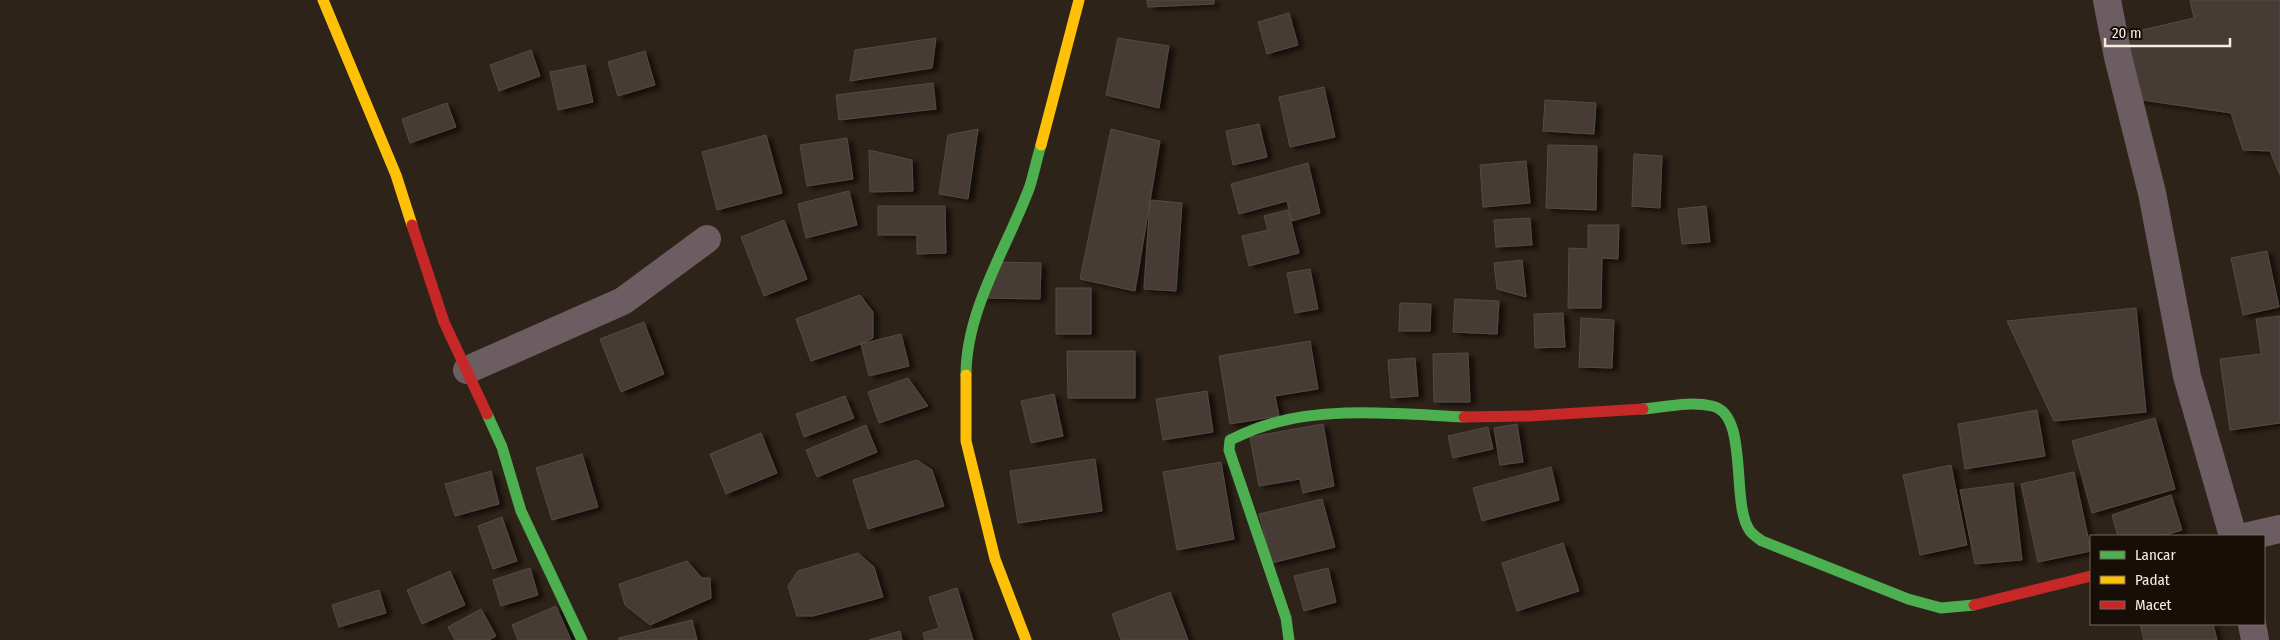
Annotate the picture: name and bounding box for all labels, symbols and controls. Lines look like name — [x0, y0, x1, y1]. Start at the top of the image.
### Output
scale bar — [2105, 15, 2230, 47]
text: 20 m — [2112, 24, 2142, 42]
legend — [2090, 535, 2265, 625]
text: Lancar — [2135, 546, 2176, 564]
text: Padat — [2135, 571, 2170, 589]
text: Macet — [2135, 596, 2172, 614]

